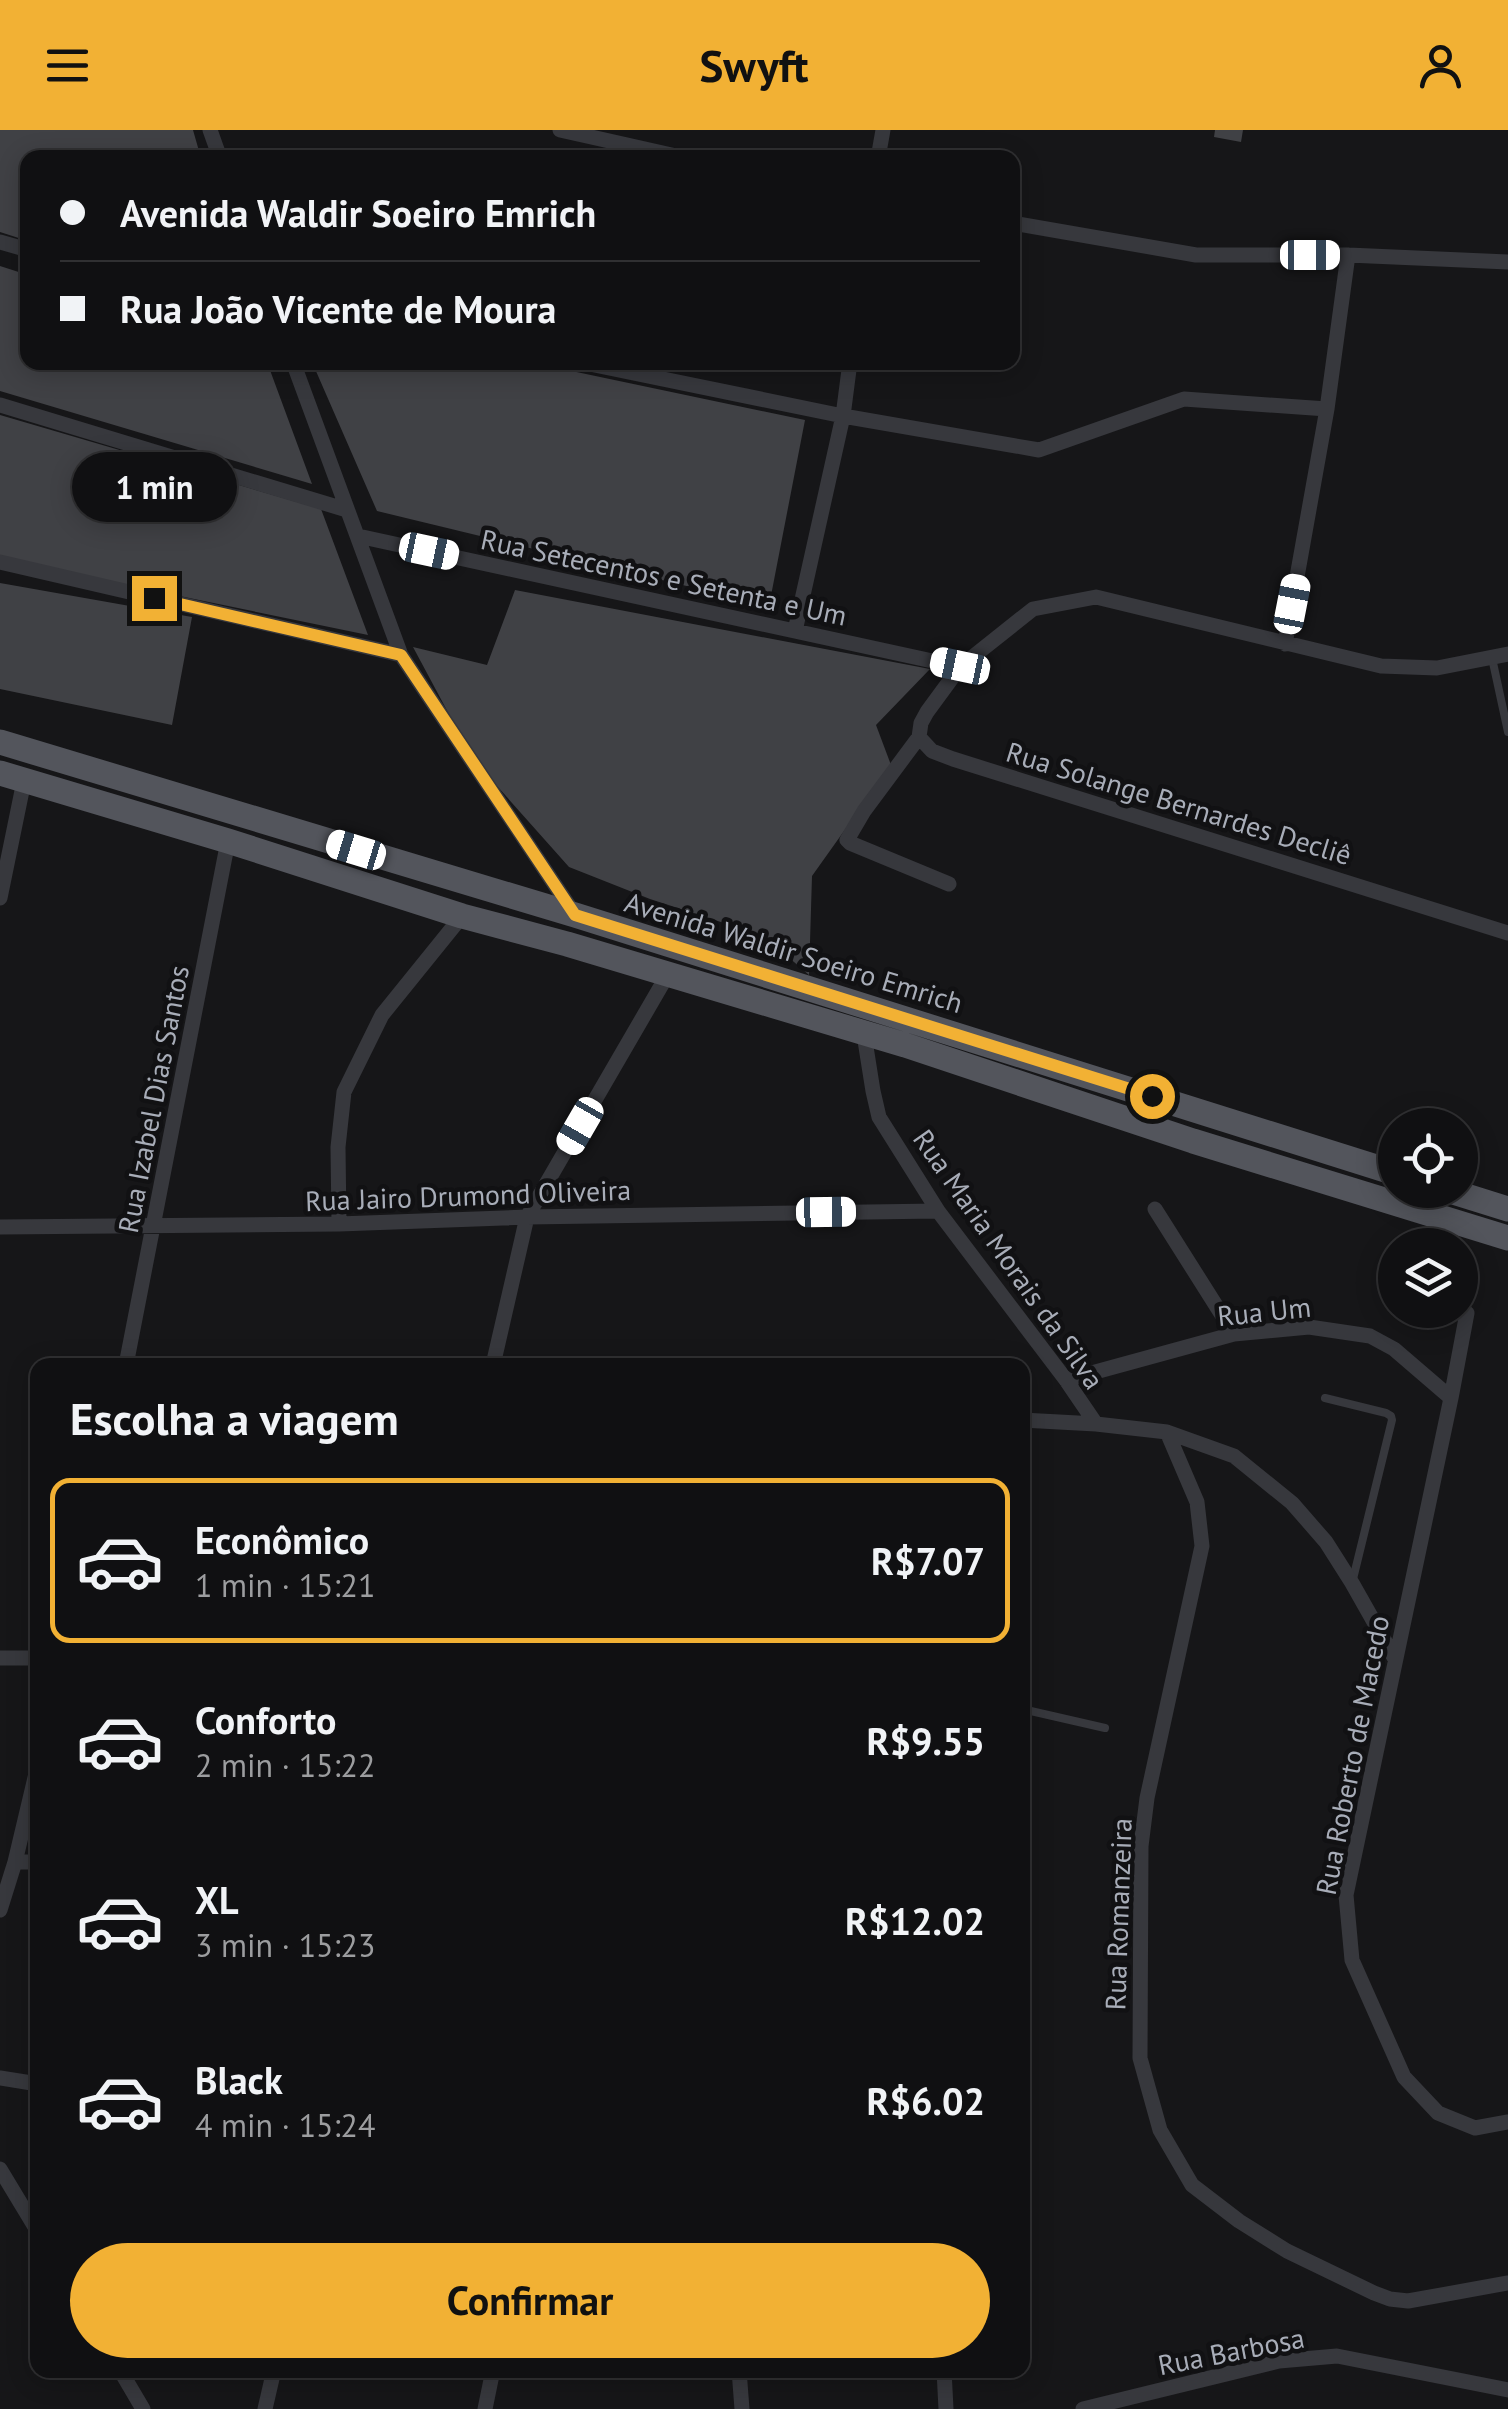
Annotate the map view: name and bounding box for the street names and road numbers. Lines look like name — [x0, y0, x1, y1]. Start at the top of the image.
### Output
street label: Rua Setecentos e Setenta e Um — [478, 520, 850, 634]
street label: Rua Solange Bernardes Decliê — [1002, 733, 1356, 873]
street label: Avenida Waldir Soeiro Emrich — [621, 883, 967, 1021]
street label: Rua Izabel Dias Santos — [109, 962, 197, 1236]
street label: Rua Maria Morais da Silva — [905, 1122, 1113, 1396]
street label: Rua Jairo Drumond Oliveira — [304, 1171, 632, 1219]
street label: Rua Um — [1215, 1288, 1313, 1334]
street label: Rua Roberto de Macedo — [1307, 1612, 1397, 1898]
street label: Rua Romanzeira — [1096, 1817, 1140, 2011]
street label: Rua Barbosa — [1155, 2319, 1307, 2383]

